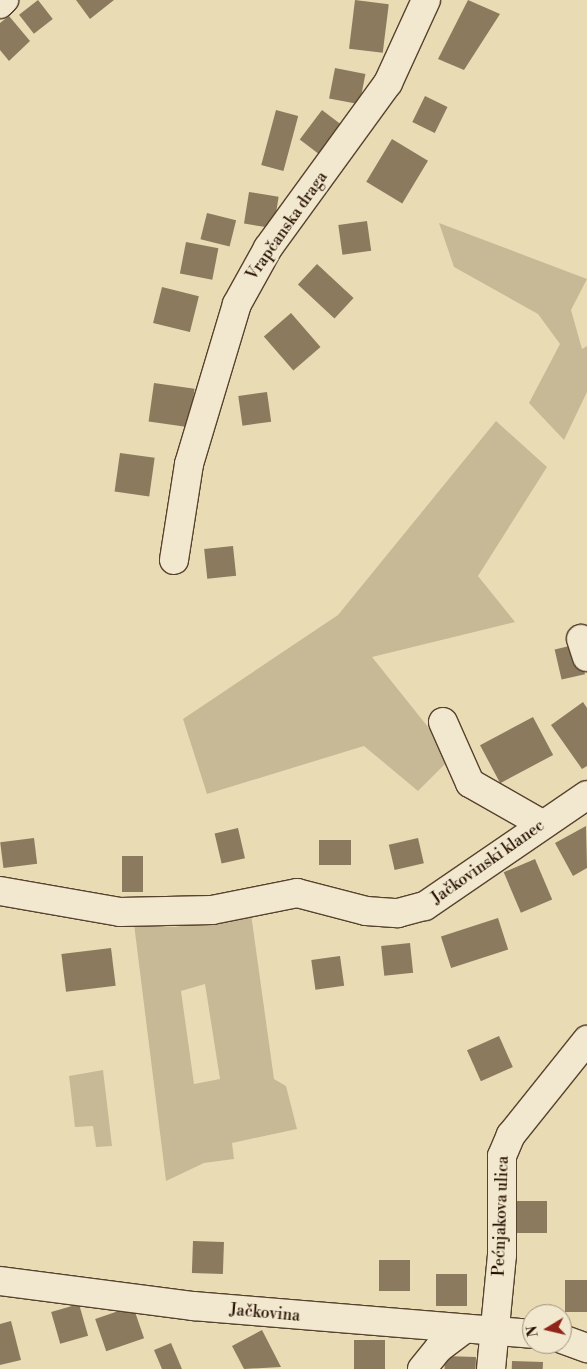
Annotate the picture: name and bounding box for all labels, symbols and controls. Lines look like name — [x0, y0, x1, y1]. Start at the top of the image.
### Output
street label: Vrapčanska draga — [242, 168, 332, 284]
street label: Jačkovinski klanec — [428, 816, 548, 908]
street label: Pećnjakova ulica — [489, 1155, 513, 1277]
street label: Jačkovina — [229, 1300, 301, 1326]
north arrow — [522, 1304, 572, 1354]
text: N — [523, 1324, 543, 1338]

